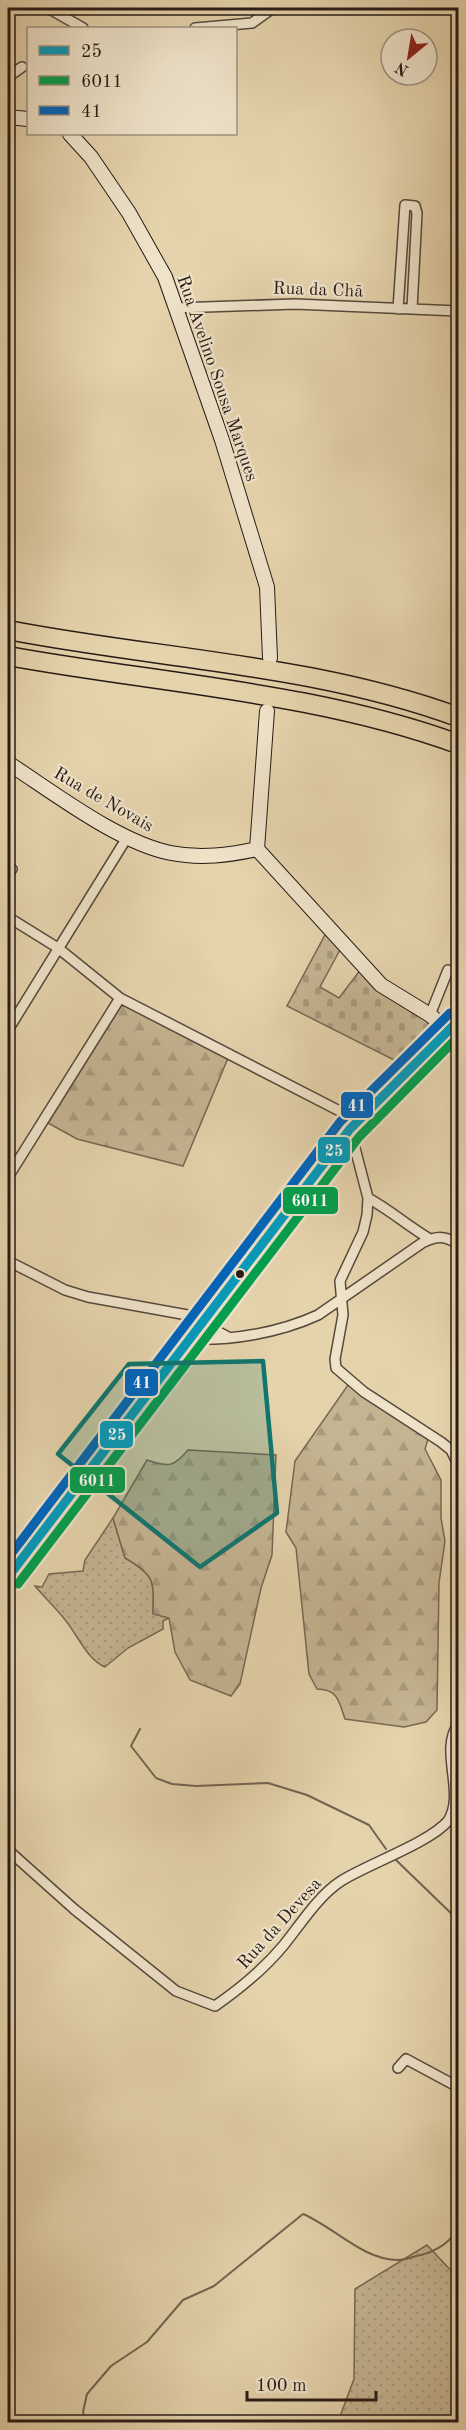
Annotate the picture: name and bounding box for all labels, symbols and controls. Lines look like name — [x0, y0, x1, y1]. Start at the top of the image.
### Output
legend — [27, 27, 237, 135]
north arrow — [379, 27, 439, 87]
text: 25 — [81, 43, 102, 61]
text: N — [393, 58, 412, 78]
text: 6011 — [81, 73, 123, 91]
text: 41 — [81, 103, 102, 121]
street label: Rua Avelino Sousa Marques — [173, 273, 261, 484]
street label: Rua da Chã — [272, 279, 364, 301]
street label: Rua de Novais — [51, 764, 157, 836]
line badge: 41 — [340, 1091, 374, 1119]
text: 41 — [348, 1099, 366, 1115]
line badge: 25 — [317, 1136, 351, 1164]
text: 25 — [325, 1144, 343, 1160]
line badge: 6011 — [282, 1186, 339, 1215]
text: 6011 — [291, 1194, 329, 1210]
unlabelled marker — [234, 1268, 246, 1280]
line badge: 41 — [124, 1368, 159, 1397]
text: 41 — [133, 1376, 151, 1392]
line badge: 25 — [99, 1420, 134, 1449]
text: 25 — [108, 1428, 126, 1444]
line badge: 6011 — [69, 1466, 126, 1494]
text: 6011 — [78, 1474, 116, 1490]
street label: Rua da Devesa — [234, 1875, 325, 1973]
scale bar — [247, 2364, 376, 2402]
text: 100 m — [256, 2377, 307, 2395]

